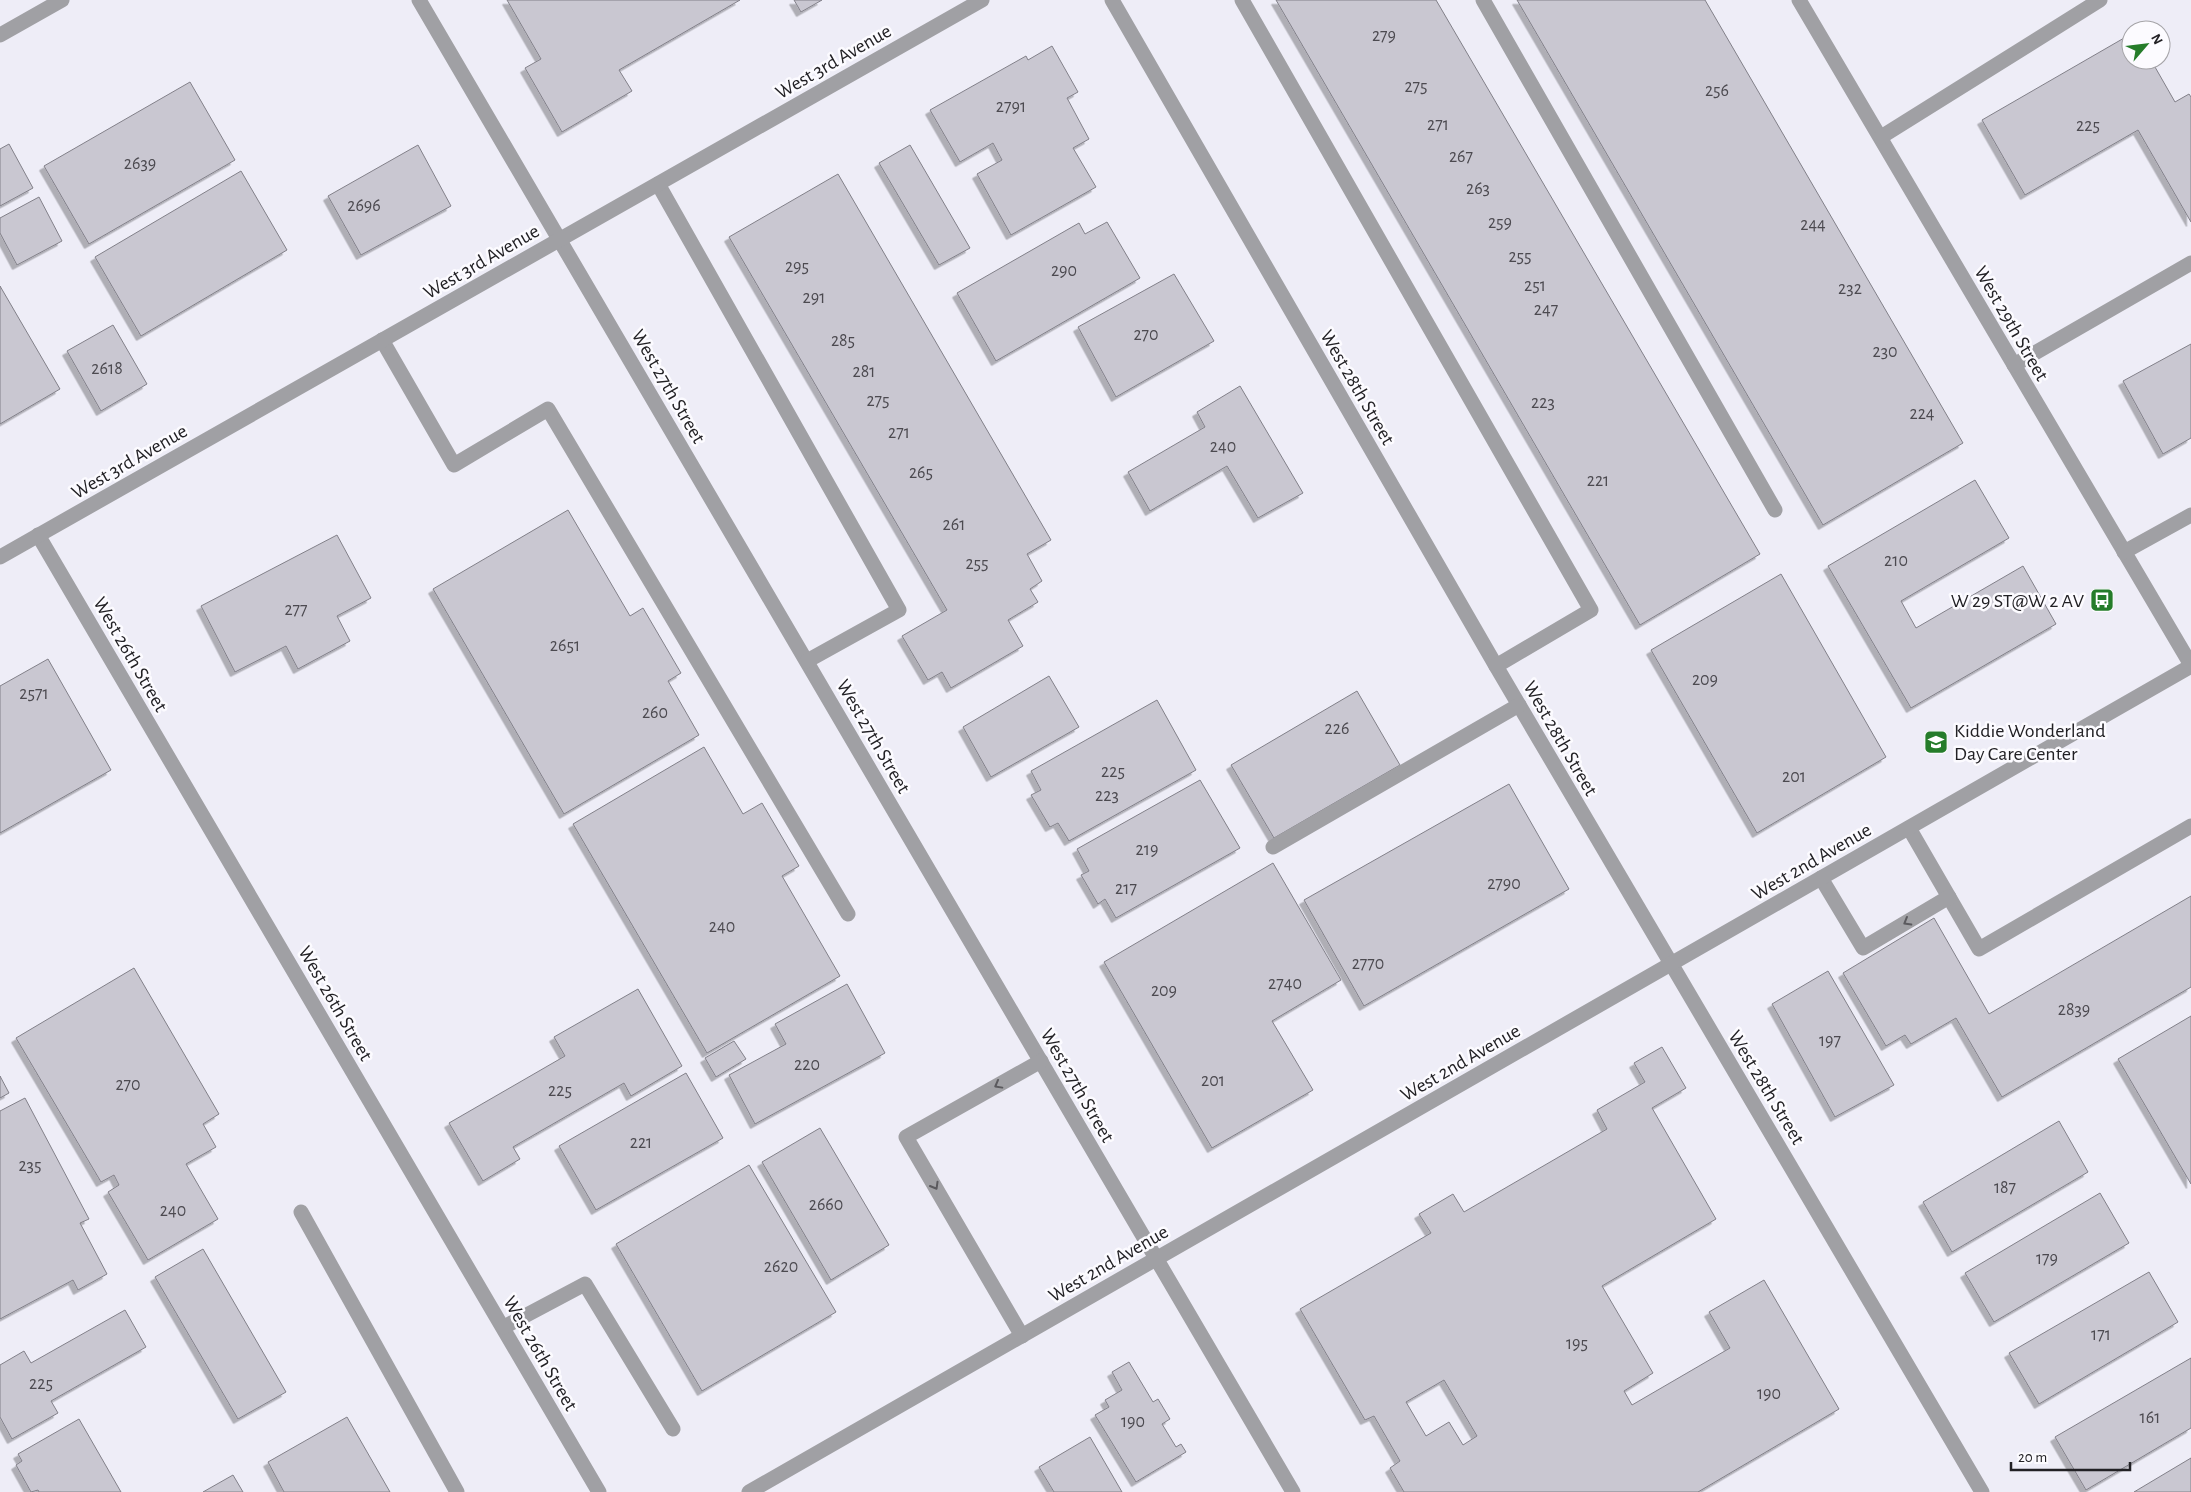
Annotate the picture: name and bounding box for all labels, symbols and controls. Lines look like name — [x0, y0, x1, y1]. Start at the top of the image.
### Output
north arrow — [2121, 20, 2171, 70]
street label: West 3rd Avenue — [772, 21, 895, 103]
house number: 279 — [1372, 27, 1396, 45]
text: N — [2148, 32, 2165, 47]
house number: 275 — [1404, 78, 1428, 96]
house number: 256 — [1705, 82, 1729, 100]
house number: 2791 — [996, 98, 1026, 116]
house number: 271 — [1427, 116, 1449, 134]
house number: 225 — [2076, 117, 2100, 135]
house number: 267 — [1449, 148, 1473, 166]
house number: 2639 — [124, 155, 156, 173]
house number: 263 — [1466, 180, 1490, 198]
house number: 2696 — [347, 197, 381, 215]
house number: 259 — [1488, 214, 1512, 232]
house number: 244 — [1800, 216, 1826, 234]
street label: West 3rd Avenue — [420, 221, 543, 303]
house number: 255 — [1508, 248, 1532, 266]
house number: 295 — [785, 258, 809, 276]
house number: 290 — [1051, 262, 1077, 280]
street label: West 29th Street — [1970, 263, 2052, 385]
house number: 251 — [1524, 277, 1546, 295]
house number: 232 — [1838, 280, 1862, 298]
house number: 291 — [803, 289, 825, 307]
house number: 247 — [1534, 301, 1558, 319]
street label: West 27th Street — [628, 326, 709, 447]
house number: 270 — [1133, 326, 1159, 344]
street label: West 28th Street — [1316, 327, 1398, 449]
house number: 285 — [831, 332, 855, 350]
house number: 230 — [1872, 343, 1898, 361]
house number: 2618 — [91, 360, 123, 378]
house number: 281 — [853, 363, 875, 381]
house number: 275 — [866, 392, 890, 410]
house number: 223 — [1531, 394, 1555, 412]
house number: 224 — [1909, 405, 1935, 423]
street label: West 3rd Avenue — [68, 421, 191, 503]
house number: 271 — [888, 424, 910, 442]
house number: 240 — [1210, 438, 1236, 456]
house number: 265 — [909, 464, 933, 482]
house number: 221 — [1587, 472, 1609, 490]
house number: 261 — [943, 516, 965, 534]
house number: 210 — [1884, 552, 1908, 570]
house number: 255 — [965, 555, 989, 573]
bus stop icon: W 29 ST@W 2 AV — [2089, 587, 2115, 613]
place label: W 29 ST@W 2 AV — [1951, 591, 2085, 611]
street label: West 26th Street — [89, 594, 171, 716]
house number: 277 — [284, 601, 308, 619]
house number: 2651 — [550, 637, 580, 655]
house number: 209 — [1692, 671, 1718, 689]
street label: West 27th Street — [833, 676, 914, 797]
street label: West 28th Street — [1519, 678, 1601, 800]
house number: 2571 — [19, 685, 49, 703]
house number: 260 — [642, 704, 668, 722]
house number: 226 — [1325, 720, 1349, 738]
place label: Kiddie Wonderland Day Care Center — [1954, 721, 2106, 764]
school or university icon: Kiddie Wonderland Day Care Center — [1923, 729, 1949, 755]
house number: 225 — [1101, 763, 1125, 781]
house number: 201 — [1782, 768, 1806, 786]
house number: 223 — [1095, 787, 1119, 805]
street label: West 2nd Avenue — [1748, 820, 1875, 904]
house number: 219 — [1136, 841, 1158, 859]
house number: 2790 — [1487, 875, 1521, 893]
house number: 217 — [1115, 880, 1137, 898]
one-way arrow — [1904, 915, 1913, 925]
house number: 240 — [709, 918, 735, 936]
street label: West 26th Street — [294, 943, 376, 1065]
house number: 2770 — [1352, 955, 1384, 973]
house number: 2740 — [1268, 975, 1302, 993]
house number: 209 — [1151, 982, 1177, 1000]
house number: 2839 — [2058, 1001, 2090, 1019]
street label: West 2nd Avenue — [1397, 1021, 1524, 1105]
street label: West 27th Street — [1037, 1025, 1118, 1146]
street label: West 28th Street — [1724, 1027, 1808, 1148]
house number: 197 — [1819, 1032, 1841, 1050]
house number: 220 — [794, 1056, 820, 1074]
house number: 201 — [1201, 1072, 1225, 1090]
house number: 270 — [115, 1076, 141, 1094]
one-way arrow — [995, 1079, 1004, 1089]
house number: 225 — [548, 1082, 572, 1100]
house number: 221 — [630, 1134, 652, 1152]
house number: 235 — [18, 1157, 42, 1175]
house number: 187 — [1994, 1179, 2016, 1197]
one-way arrow — [928, 1180, 938, 1189]
house number: 2660 — [809, 1196, 843, 1214]
house number: 240 — [160, 1202, 186, 1220]
street label: West 2nd Avenue — [1045, 1222, 1172, 1306]
house number: 179 — [2036, 1250, 2058, 1268]
house number: 2620 — [764, 1258, 798, 1276]
street label: West 26th Street — [499, 1293, 581, 1415]
house number: 171 — [2091, 1326, 2111, 1344]
house number: 195 — [1566, 1335, 1588, 1353]
house number: 225 — [29, 1375, 53, 1393]
house number: 190 — [1757, 1385, 1781, 1403]
house number: 161 — [2140, 1409, 2160, 1427]
house number: 190 — [1121, 1413, 1145, 1431]
scale bar — [2011, 1440, 2130, 1472]
text: 20 m — [2018, 1450, 2047, 1465]

